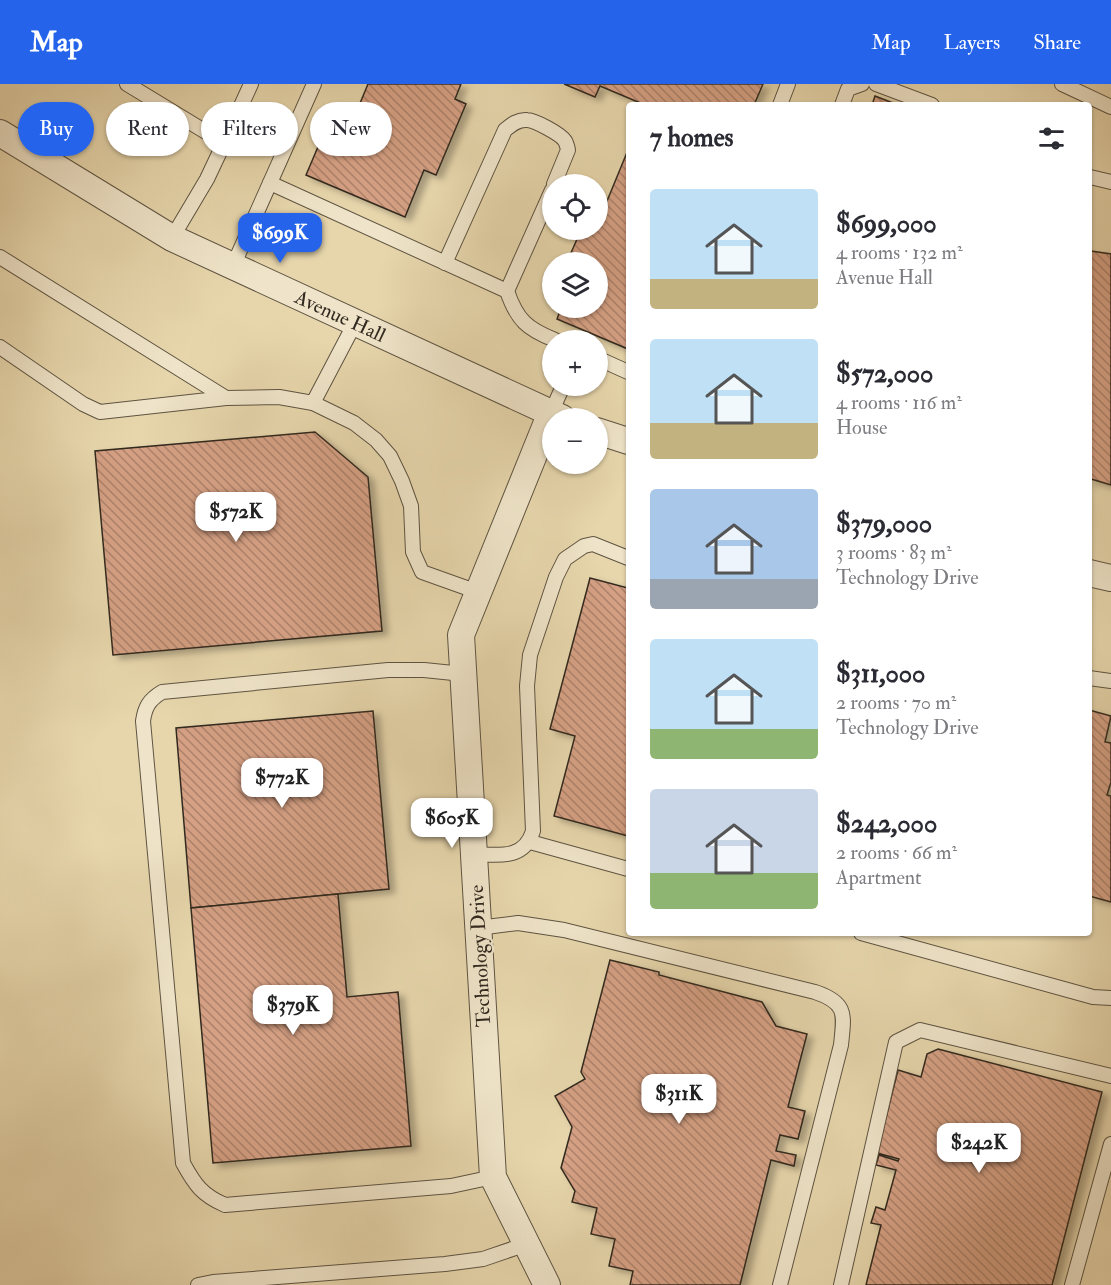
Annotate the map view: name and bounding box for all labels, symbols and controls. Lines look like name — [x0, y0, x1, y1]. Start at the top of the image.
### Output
text: Map — [30, 25, 83, 60]
text: Map — [871, 29, 911, 56]
text: Layers — [944, 29, 1000, 56]
text: Share — [1033, 29, 1081, 56]
chip: Buy — [18, 102, 94, 156]
chip: Rent — [106, 102, 189, 156]
chip: Filters — [201, 102, 298, 156]
chip: New — [310, 102, 392, 156]
text: 7 homes — [650, 122, 733, 154]
icon: filters — [1035, 122, 1068, 155]
map controls — [542, 174, 608, 474]
button: locate — [542, 174, 608, 240]
text: $699,000 — [836, 208, 937, 240]
pin: $699K — [238, 213, 322, 264]
icon: home — [698, 213, 770, 285]
text: $699K — [252, 220, 308, 245]
text: 4 rooms · 132 m² — [836, 240, 963, 265]
button: layers — [542, 252, 608, 318]
text: Avenue Hall — [836, 265, 933, 290]
street label: Avenue Hall — [290, 284, 390, 347]
button: + — [542, 330, 608, 396]
text: $572,000 — [836, 358, 933, 390]
icon: home — [698, 363, 770, 435]
text: 4 rooms · 116 m² — [836, 390, 962, 415]
button: − — [542, 408, 608, 474]
text: House — [836, 415, 887, 440]
pin: $572K — [194, 492, 278, 543]
text: $572K — [209, 499, 263, 524]
text: $379,000 — [836, 508, 932, 540]
icon: home — [698, 513, 770, 585]
text: 3 rooms · 83 m² — [836, 540, 952, 565]
text: Technology Drive — [836, 565, 979, 590]
text: $311,000 — [836, 658, 925, 690]
icon: home — [698, 663, 770, 735]
text: 2 rooms · 70 m² — [836, 690, 956, 715]
text: Technology Drive — [836, 715, 979, 740]
pin: $772K — [240, 758, 324, 809]
text: $772K — [255, 765, 309, 790]
pin: $605K — [410, 798, 494, 849]
text: $605K — [425, 805, 479, 830]
text: $242,000 — [836, 808, 937, 840]
icon: home — [698, 813, 770, 885]
text: 2 rooms · 66 m² — [836, 840, 957, 865]
text: Apartment — [836, 865, 921, 890]
street label: Technology Drive — [464, 884, 496, 1028]
pin: $379K — [251, 985, 335, 1036]
text: $379K — [267, 992, 319, 1017]
pin: $311K — [637, 1074, 721, 1125]
text: $311K — [655, 1081, 703, 1106]
pin: $242K — [937, 1123, 1021, 1174]
text: $242K — [951, 1130, 1007, 1155]

